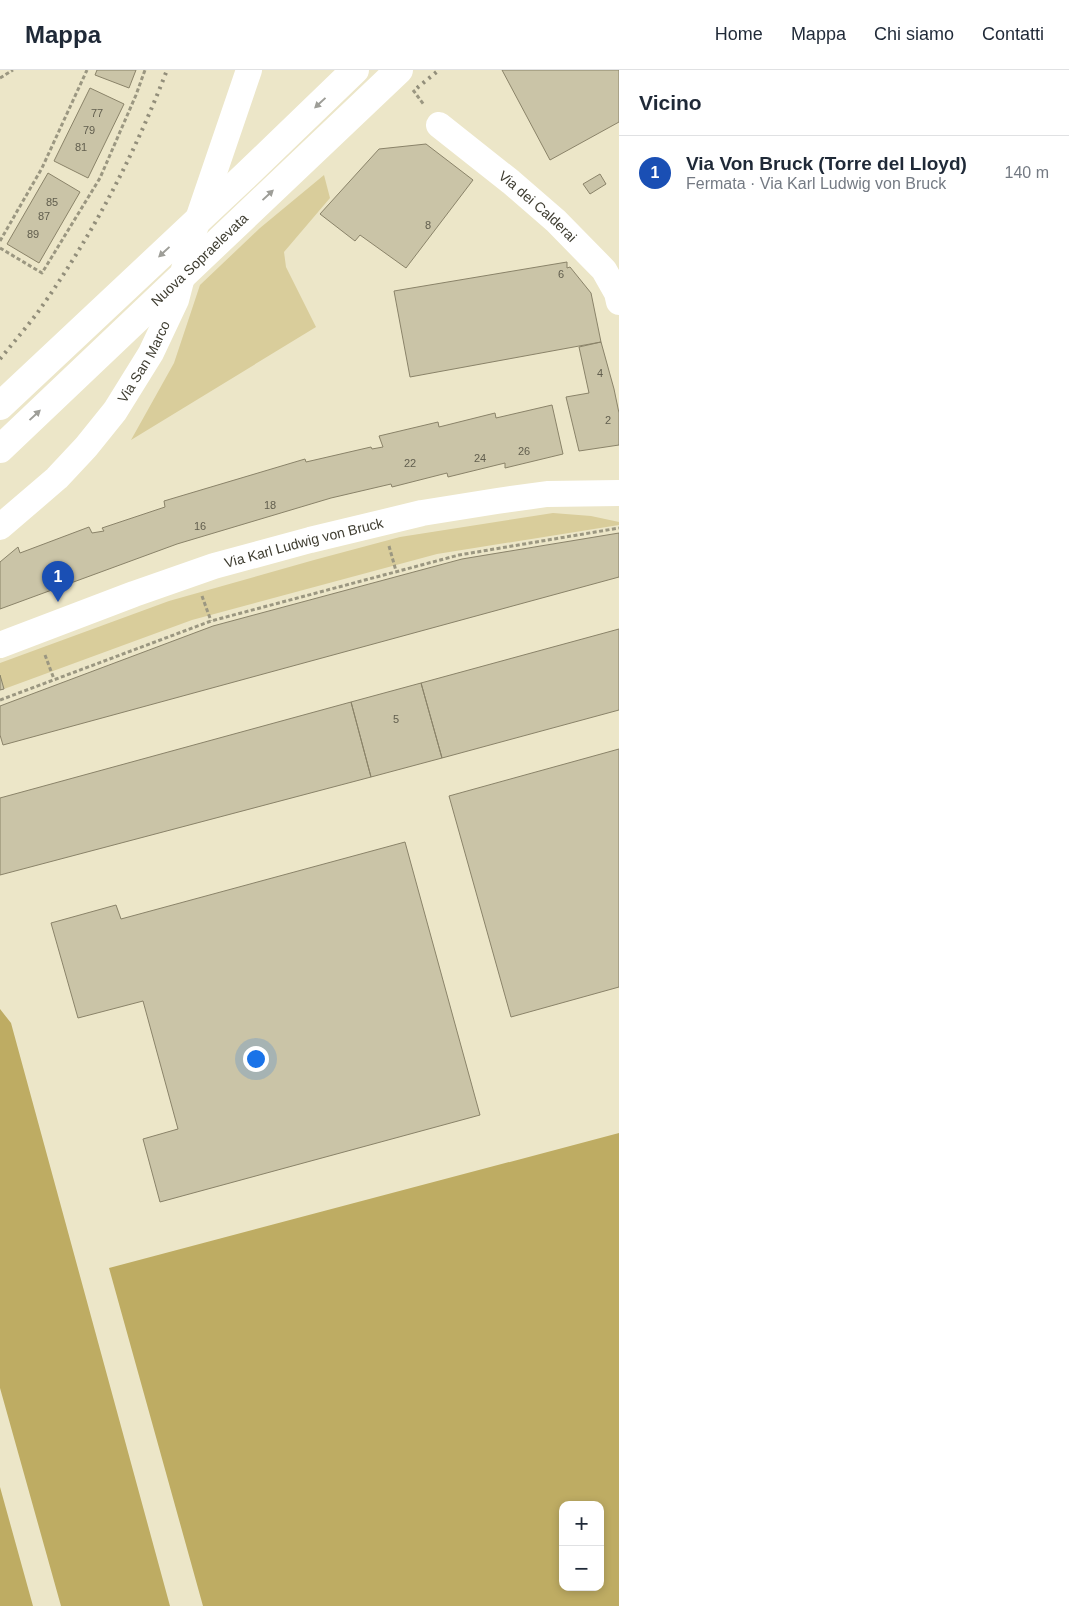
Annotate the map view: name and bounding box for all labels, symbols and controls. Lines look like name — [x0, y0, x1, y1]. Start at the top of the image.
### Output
text: Mappa — [25, 21, 101, 48]
text: Home — [715, 24, 763, 44]
text: Mappa — [791, 24, 846, 44]
text: Chi siamo — [874, 24, 954, 44]
text: Contatti — [982, 24, 1044, 44]
text: Vicino — [639, 91, 702, 114]
one-way arrow — [314, 97, 326, 109]
house number: 77 — [91, 107, 103, 119]
house number: 79 — [83, 124, 95, 136]
house number: 81 — [75, 141, 87, 153]
text: Via Von Bruck (Torre del Lloyd) — [686, 153, 967, 174]
text: 1 — [651, 164, 659, 181]
text: 140 m — [1005, 164, 1049, 181]
street label: Via dei Calderai — [496, 168, 580, 245]
text: Fermata · Via Karl Ludwig von Bruck — [686, 175, 946, 192]
one-way arrow — [261, 189, 273, 201]
house number: 85 — [46, 196, 58, 208]
house number: 87 — [38, 210, 50, 222]
street label: Nuova Sopraelevata — [148, 210, 251, 309]
house number: 8 — [425, 219, 431, 231]
house number: 89 — [27, 228, 39, 240]
one-way arrow — [158, 246, 170, 258]
house number: 6 — [558, 268, 564, 280]
street label: Via San Marco — [114, 318, 173, 406]
house number: 4 — [597, 367, 603, 379]
one-way arrow — [29, 409, 41, 421]
house number: 2 — [605, 414, 611, 426]
house number: 26 — [518, 445, 530, 457]
house number: 24 — [474, 452, 486, 464]
house number: 22 — [404, 457, 416, 469]
house number: 18 — [264, 499, 276, 511]
street label: Via Karl Ludwig von Bruck — [223, 514, 386, 571]
house number: 16 — [194, 520, 206, 532]
pin: 1 — [42, 561, 74, 602]
house number: 5 — [393, 713, 399, 725]
your location — [243, 1046, 269, 1072]
map controls — [559, 1501, 604, 1591]
button: + — [559, 1501, 604, 1546]
button: − — [559, 1546, 604, 1591]

